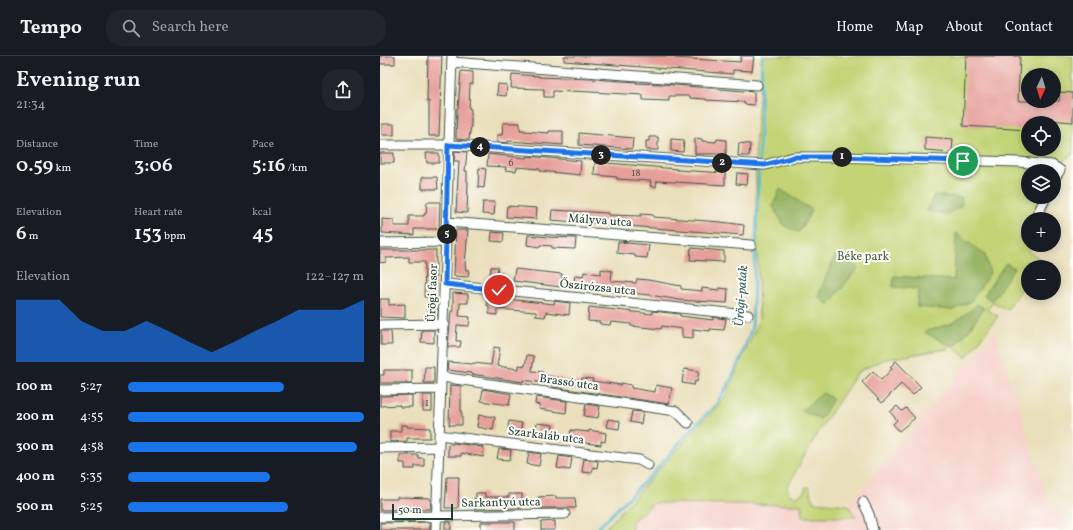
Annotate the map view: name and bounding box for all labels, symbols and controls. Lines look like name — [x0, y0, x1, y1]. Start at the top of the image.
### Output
search box — [106, 10, 386, 46]
text: Tempo — [20, 15, 82, 41]
icon: search — [120, 17, 142, 39]
text: Search here — [152, 17, 229, 38]
text: Home — [836, 18, 873, 37]
text: Map — [895, 18, 923, 37]
text: About — [945, 18, 983, 37]
text: Contact — [1005, 18, 1053, 37]
text: Evening run — [16, 65, 141, 96]
north arrow — [1021, 68, 1061, 108]
map controls — [1021, 68, 1061, 300]
button: share — [322, 69, 364, 111]
text: 21:34 — [16, 96, 46, 114]
button: locate — [1021, 116, 1061, 156]
text: Distance — [16, 137, 58, 152]
text: Time — [134, 137, 158, 152]
text: Pace — [252, 137, 274, 152]
pin: 4 — [470, 137, 490, 157]
text: 4 — [477, 139, 483, 154]
pin — [946, 144, 980, 178]
pin: 3 — [591, 145, 611, 165]
text: 3 — [598, 147, 604, 162]
pin: 1 — [832, 147, 852, 167]
text: 1 — [840, 149, 844, 164]
icon: arrive — [952, 150, 974, 172]
text: 0.59 — [16, 152, 53, 180]
text: 3:06 — [134, 152, 173, 180]
text: 5:16 — [252, 152, 285, 180]
pin: 2 — [712, 153, 732, 173]
text: 2 — [719, 155, 725, 170]
house number: 6 — [508, 156, 514, 170]
text: km — [53, 161, 71, 176]
text: /km — [285, 161, 307, 176]
button: layers — [1021, 164, 1061, 204]
house number: 18 — [632, 166, 640, 180]
text: Elevation — [16, 205, 62, 220]
text: Heart rate — [134, 205, 183, 220]
text: kcal — [252, 205, 272, 220]
street label: Mályva utca — [567, 211, 633, 231]
button: + — [1021, 212, 1061, 252]
text: 6 — [16, 220, 27, 248]
text: 153 — [134, 220, 162, 248]
text: 45 — [252, 220, 273, 248]
pin: 5 — [437, 224, 457, 244]
text: 5 — [444, 226, 450, 241]
text: m — [27, 229, 39, 244]
text: bpm — [162, 229, 186, 244]
park label: Béke park — [837, 249, 889, 265]
button: − — [1021, 260, 1061, 300]
street label: Ürögi fasor — [423, 264, 442, 322]
water label: Ürögi-patak — [731, 265, 753, 327]
text: Elevation — [16, 268, 70, 286]
text: 122–127 m — [306, 268, 364, 286]
pin — [482, 273, 516, 307]
street label: Őszirózsa utca — [559, 275, 637, 300]
icon: check — [488, 279, 510, 301]
street label: Brassó utca — [538, 371, 600, 395]
text: 100 m — [16, 378, 53, 396]
text: 5:27 — [80, 378, 102, 396]
house number: 1 — [425, 396, 429, 410]
text: 200 m — [16, 408, 54, 426]
text: 4:55 — [80, 408, 103, 426]
street label: Szarkaláb utca — [507, 423, 585, 449]
text: 300 m — [16, 438, 54, 456]
text: 4:58 — [80, 438, 104, 456]
text: 400 m — [16, 468, 55, 486]
text: 5:35 — [80, 468, 102, 486]
street label: Sarkantyú utca — [461, 494, 541, 512]
text: 500 m — [16, 498, 53, 516]
text: 5:25 — [80, 498, 103, 516]
scale bar — [392, 502, 453, 521]
text: 50 m — [398, 503, 422, 518]

